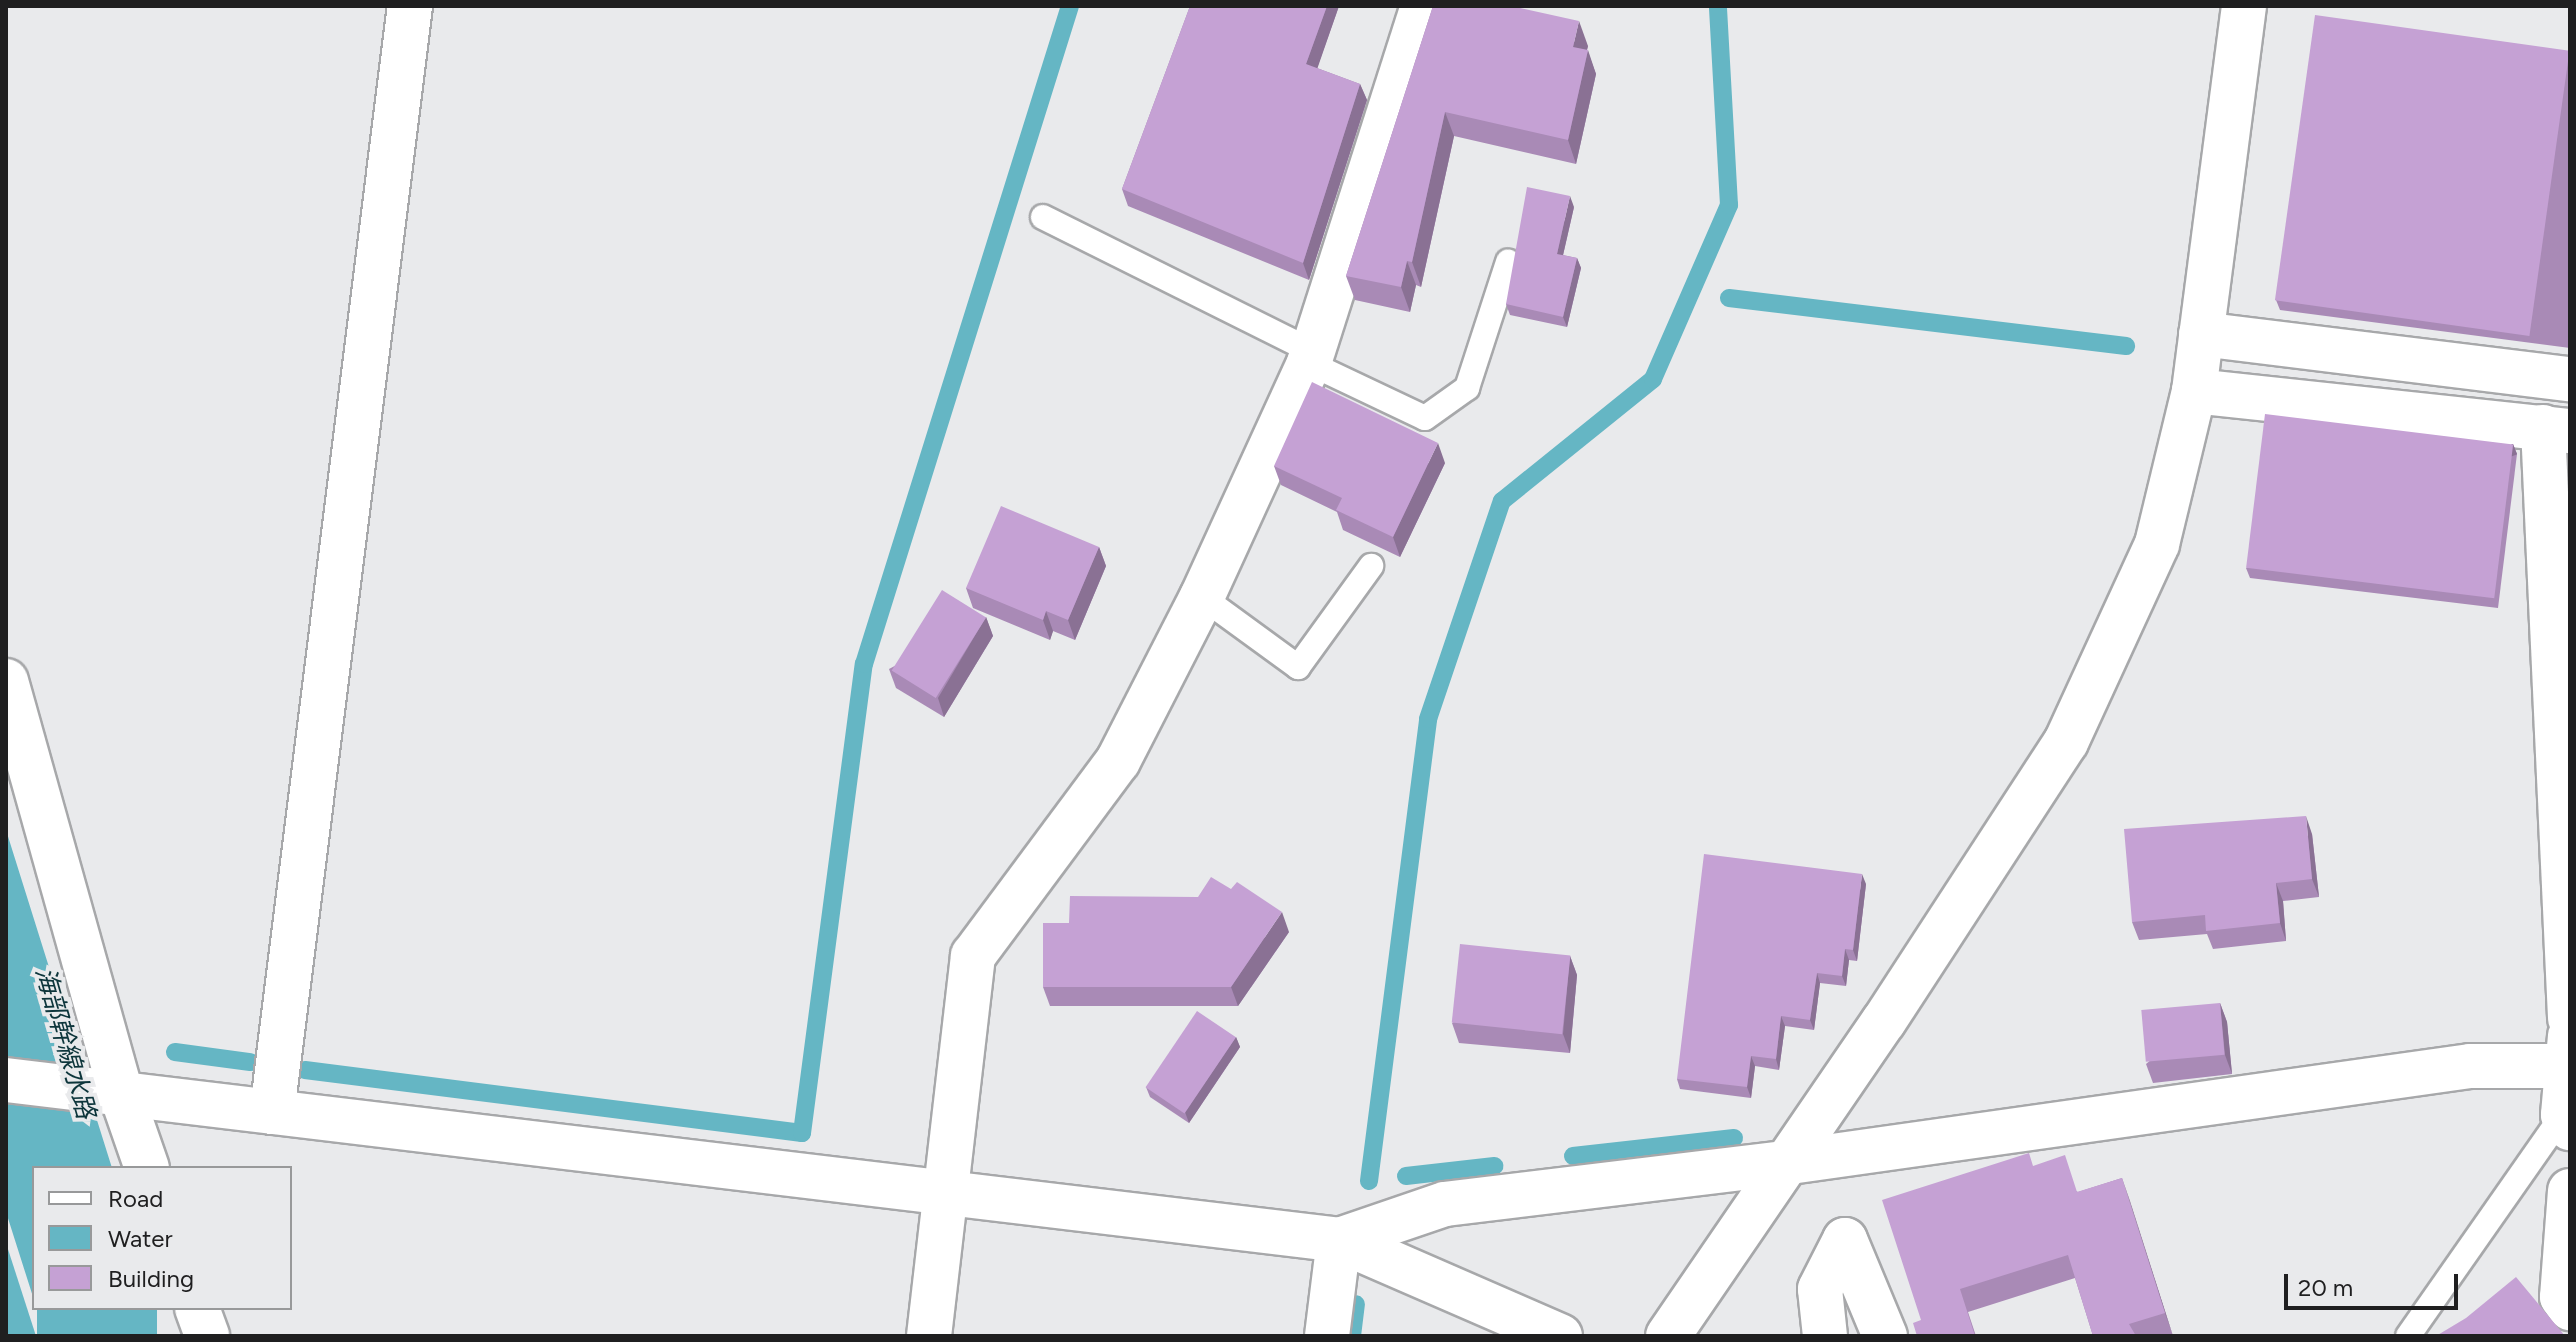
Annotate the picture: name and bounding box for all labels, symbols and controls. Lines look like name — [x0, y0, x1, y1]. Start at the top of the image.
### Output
water label: 海部幹線水路 — [29, 964, 101, 1122]
legend — [32, 1166, 292, 1310]
text: Road — [108, 1184, 163, 1213]
text: Water — [108, 1224, 173, 1253]
scale bar — [2288, 1258, 2462, 1308]
text: Building — [108, 1264, 194, 1293]
text: 20 m — [2298, 1273, 2353, 1302]

